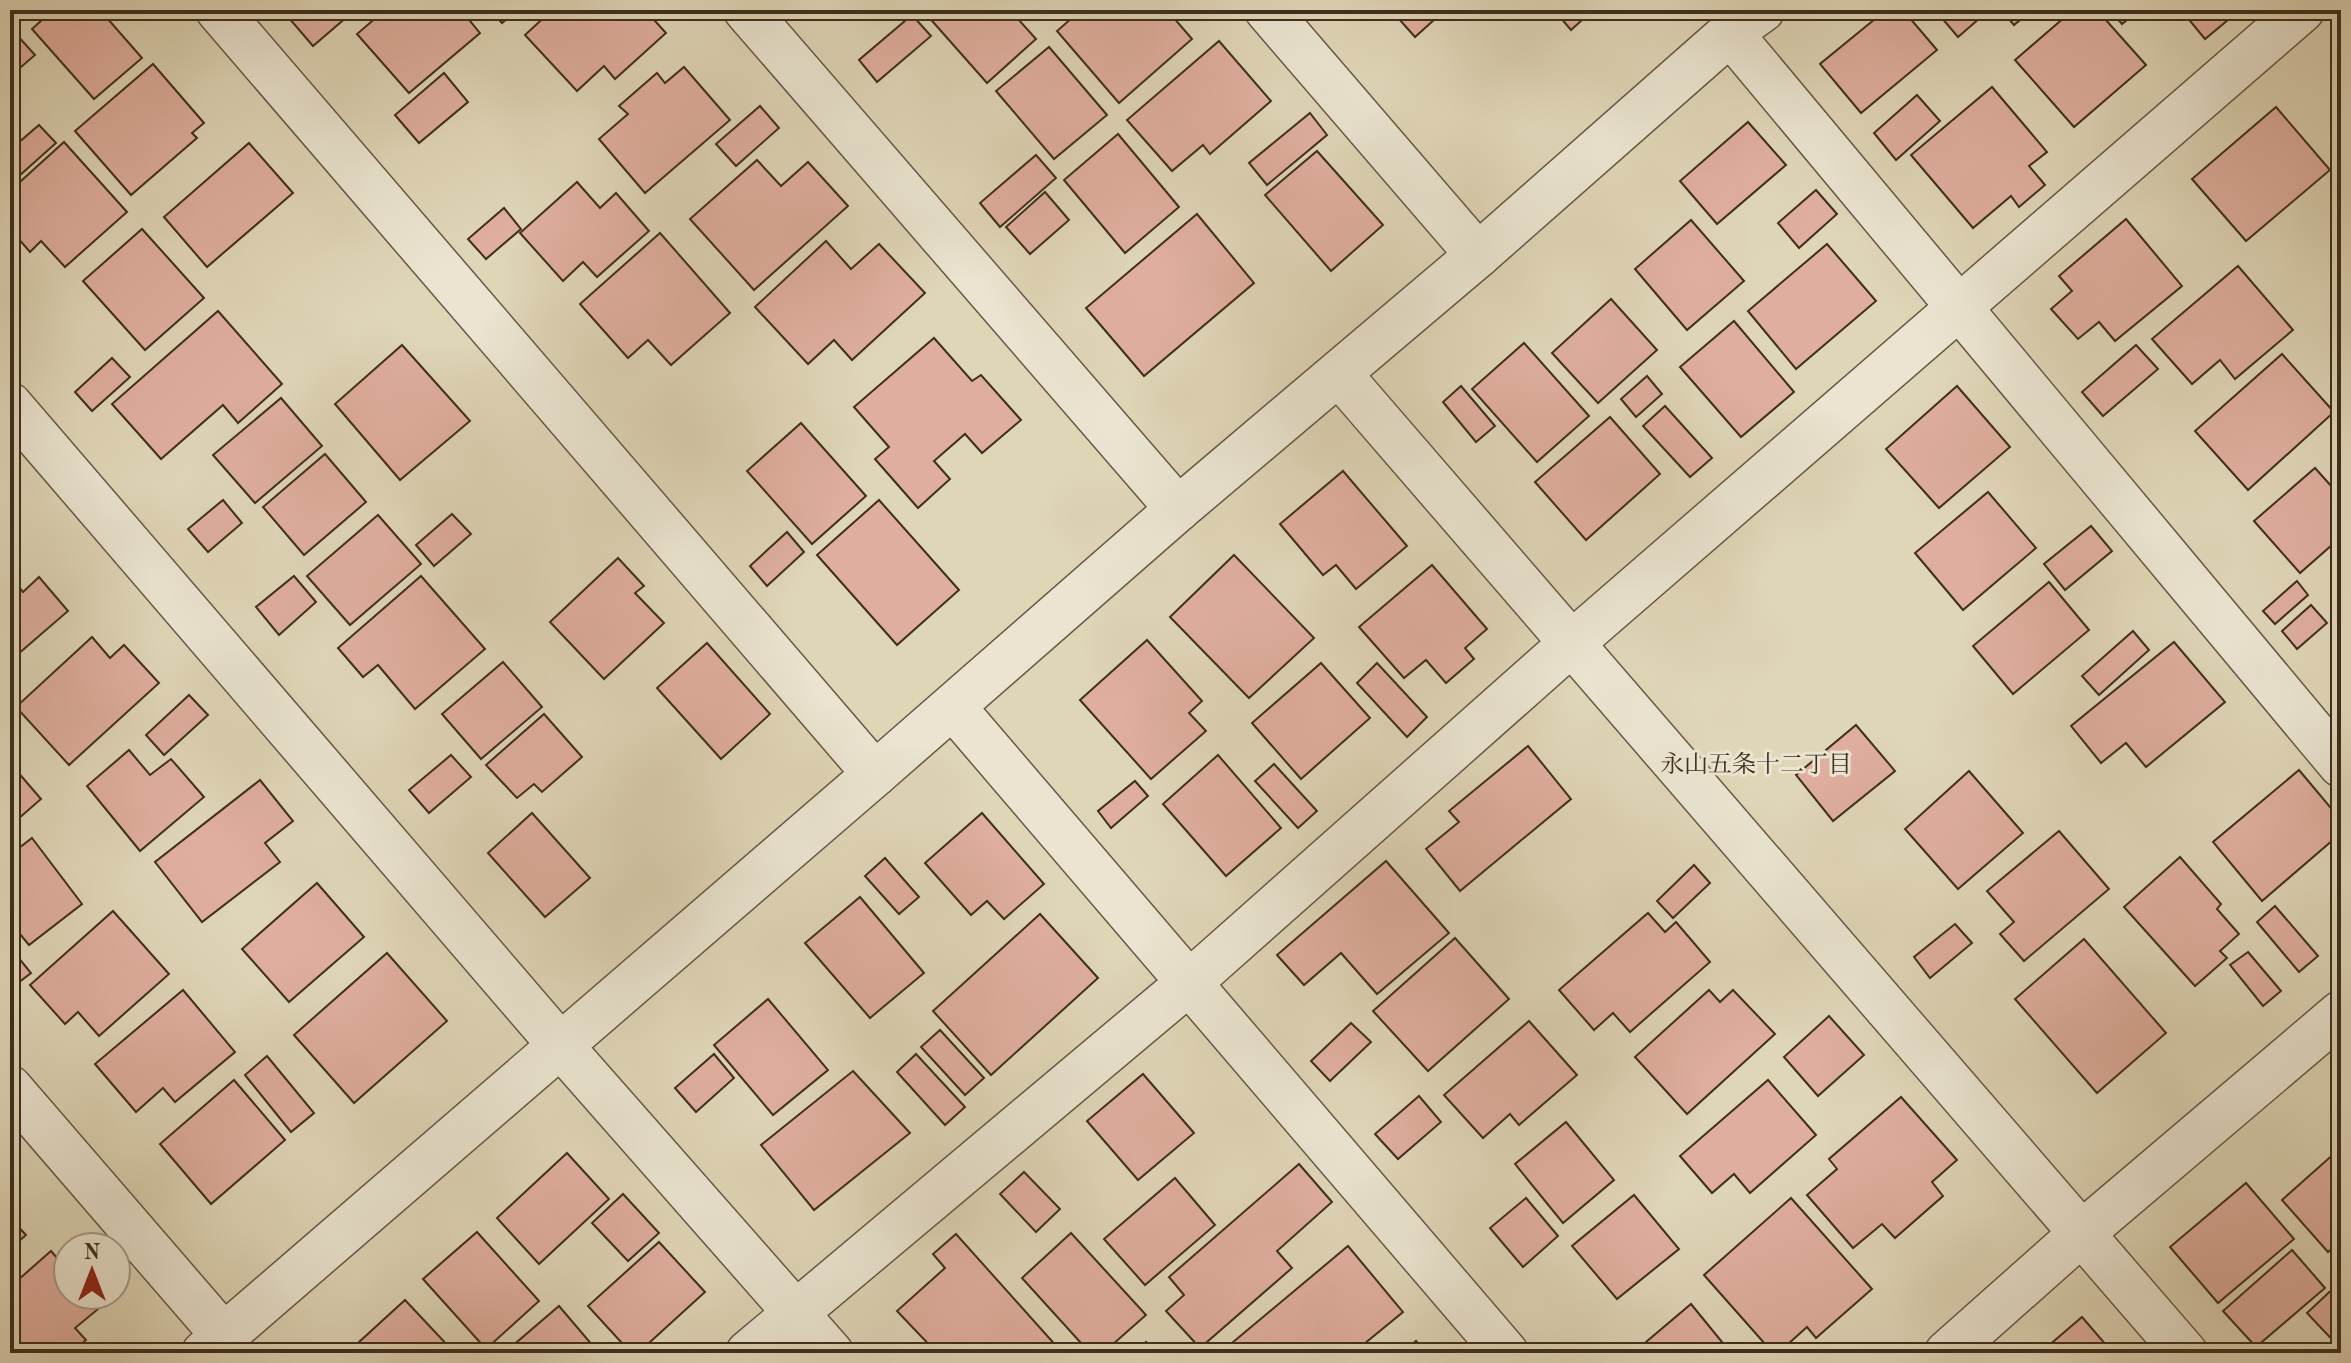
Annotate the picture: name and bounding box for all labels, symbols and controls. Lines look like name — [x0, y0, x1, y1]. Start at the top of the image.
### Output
district label: 永山五条十二丁目 — [1660, 751, 1852, 778]
north arrow — [52, 1231, 132, 1311]
text: N — [84, 1242, 101, 1264]

